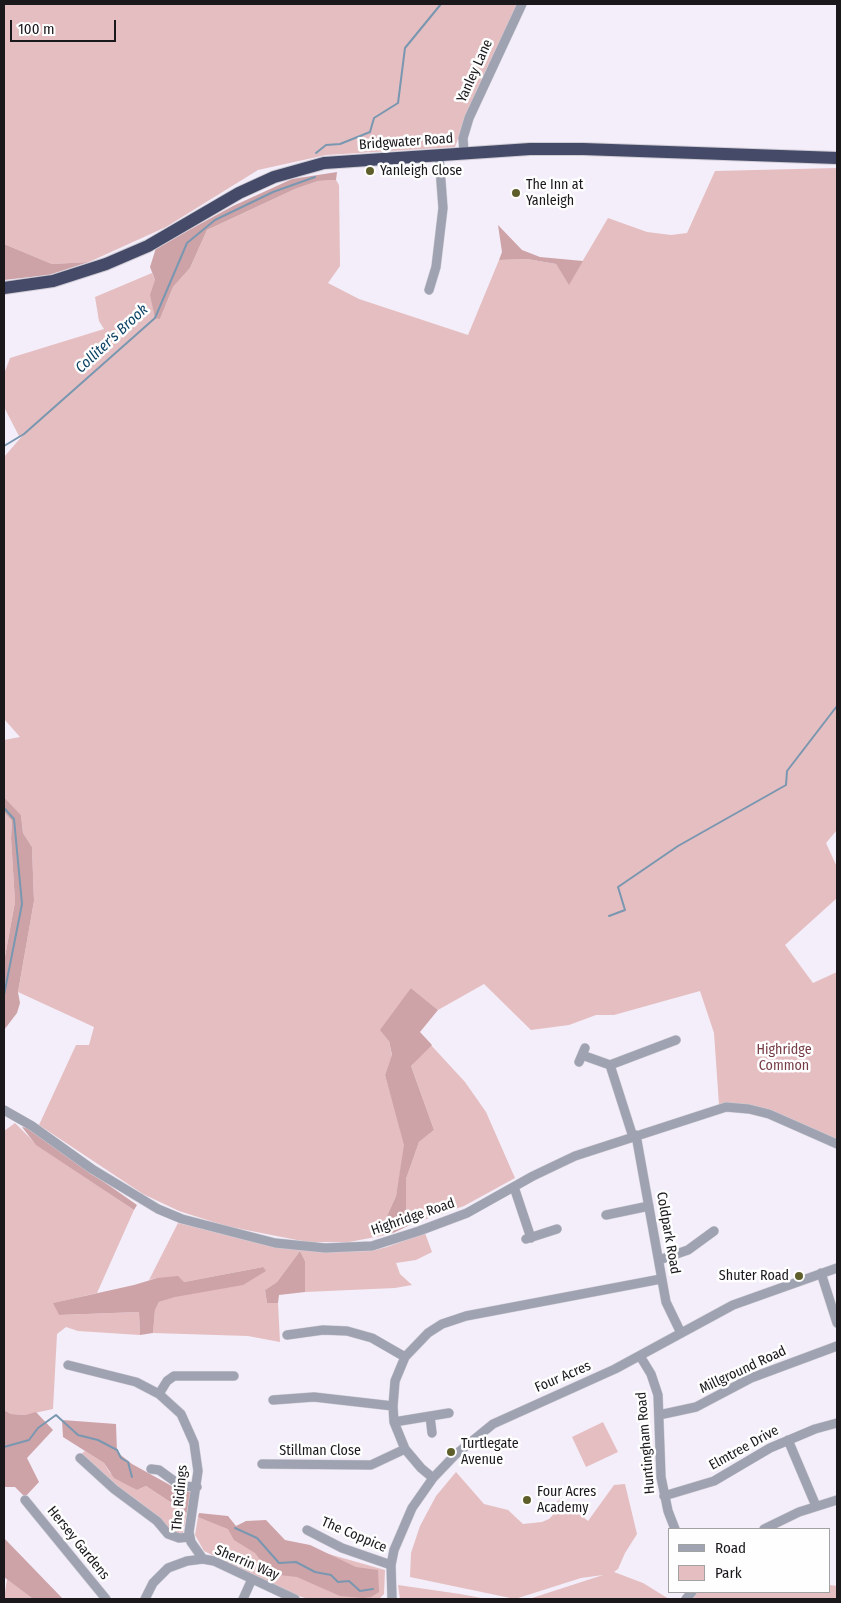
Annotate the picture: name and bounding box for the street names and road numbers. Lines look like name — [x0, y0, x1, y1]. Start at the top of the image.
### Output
street label: Yanley Lane — [454, 37, 496, 105]
street label: Bridgwater Road — [358, 130, 454, 154]
street label: Coldpark Road — [653, 1191, 683, 1275]
street label: Highridge Road — [369, 1195, 457, 1239]
street label: Millground Road — [697, 1343, 789, 1397]
street label: Four Acres — [532, 1358, 594, 1396]
street label: Huntingham Road — [633, 1391, 659, 1495]
street label: Elmtree Drive — [706, 1422, 782, 1474]
street label: Stillman Close — [279, 1443, 361, 1459]
street label: The Ridings — [169, 1464, 191, 1532]
street label: Hersey Gardens — [43, 1503, 113, 1583]
street label: The Coppice — [319, 1514, 389, 1556]
street label: Sherrin Way — [212, 1542, 282, 1584]

